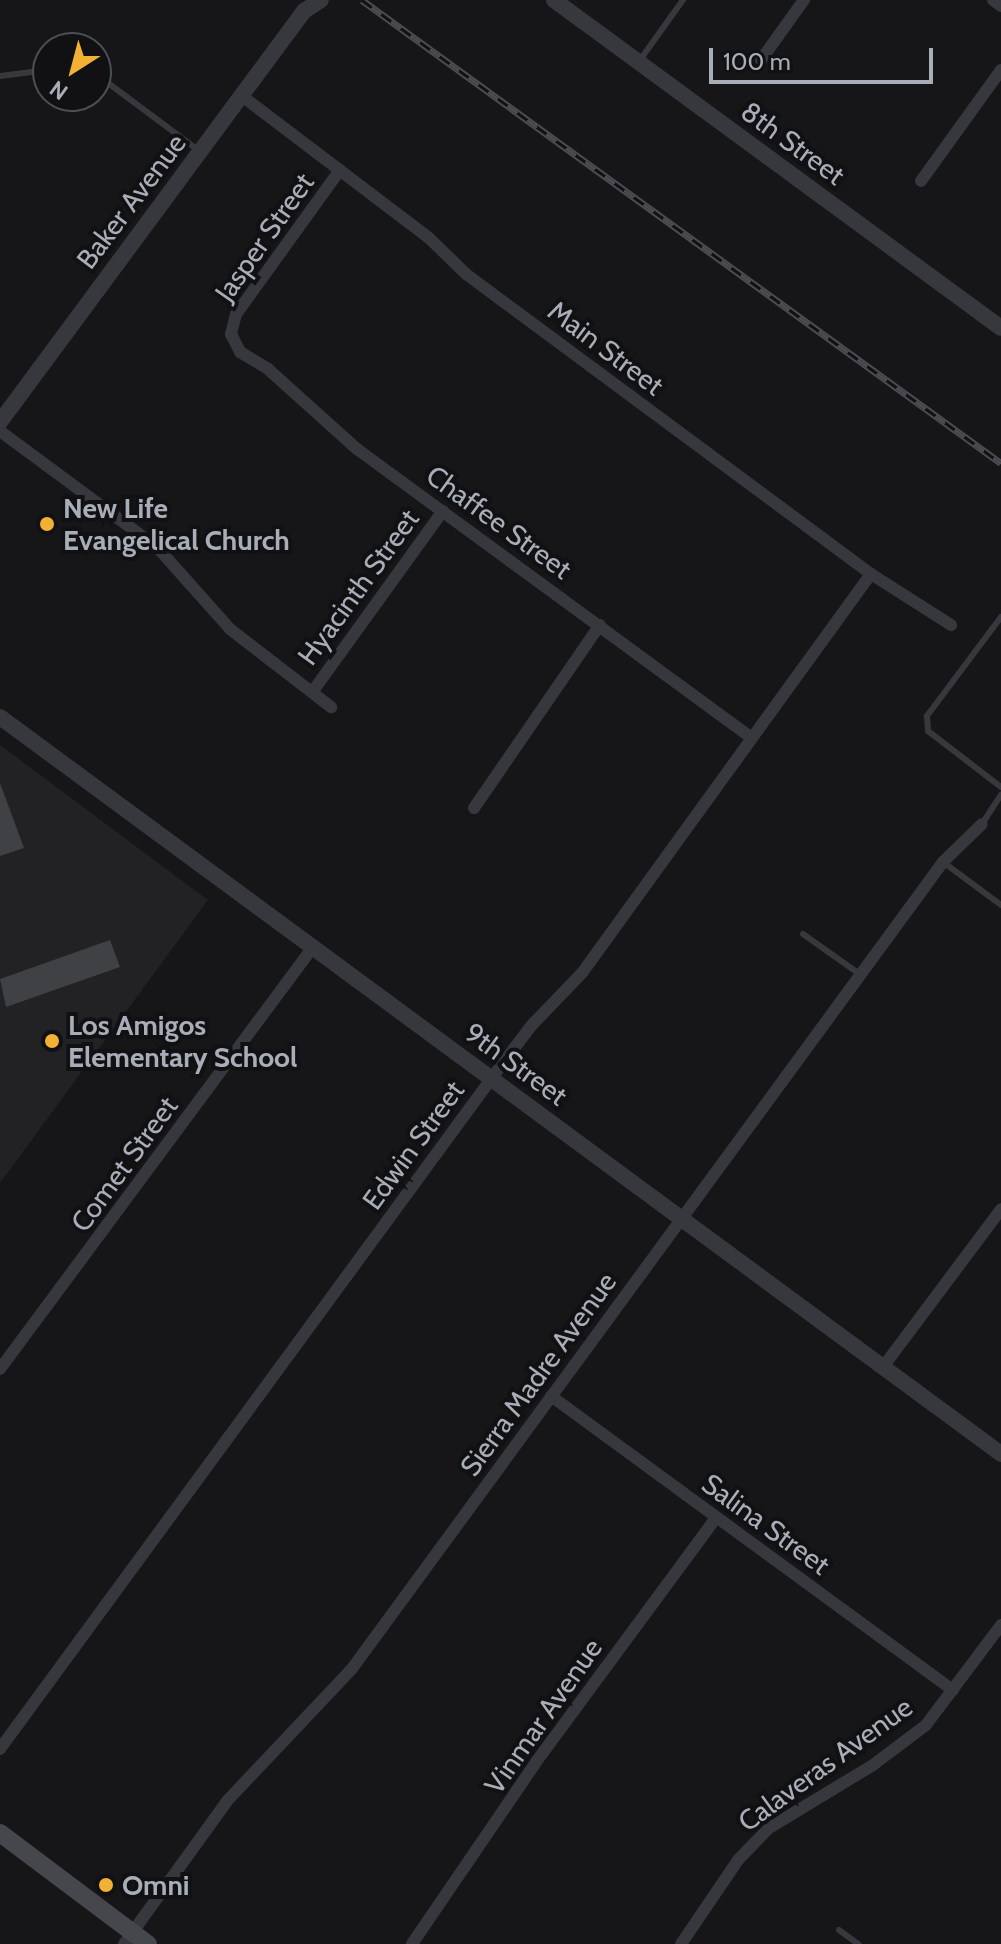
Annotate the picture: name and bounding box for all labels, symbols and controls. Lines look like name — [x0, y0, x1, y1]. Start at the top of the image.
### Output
north arrow — [32, 32, 112, 112]
scale bar — [713, 32, 937, 82]
text: 100 m — [723, 47, 791, 76]
text: N — [45, 75, 73, 106]
street label: 8th Street — [735, 94, 851, 192]
street label: Baker Avenue — [69, 127, 193, 275]
street label: Jasper Street — [208, 166, 320, 308]
street label: Main Street — [542, 294, 670, 402]
street label: Chaffee Street — [420, 458, 578, 586]
place label: New Life Evangelical Church — [63, 491, 290, 557]
street label: Hyacinth Street — [290, 503, 426, 671]
marker: New Life Evangelical Church — [38, 515, 56, 533]
place label: Los Amigos Elementary School — [68, 1008, 297, 1074]
street label: 9th Street — [458, 1016, 574, 1112]
marker: Los Amigos Elementary School — [43, 1032, 61, 1050]
street label: Edwin Street — [355, 1074, 471, 1216]
street label: Comet Street — [64, 1090, 184, 1238]
street label: Sierra Madre Avenue — [453, 1266, 623, 1482]
street label: Salina Street — [696, 1466, 836, 1582]
street label: Vinmar Avenue — [477, 1632, 609, 1800]
street label: Calaveras Avenue — [731, 1690, 919, 1838]
place label: Omni — [122, 1868, 190, 1902]
marker: Omni — [97, 1876, 115, 1894]

